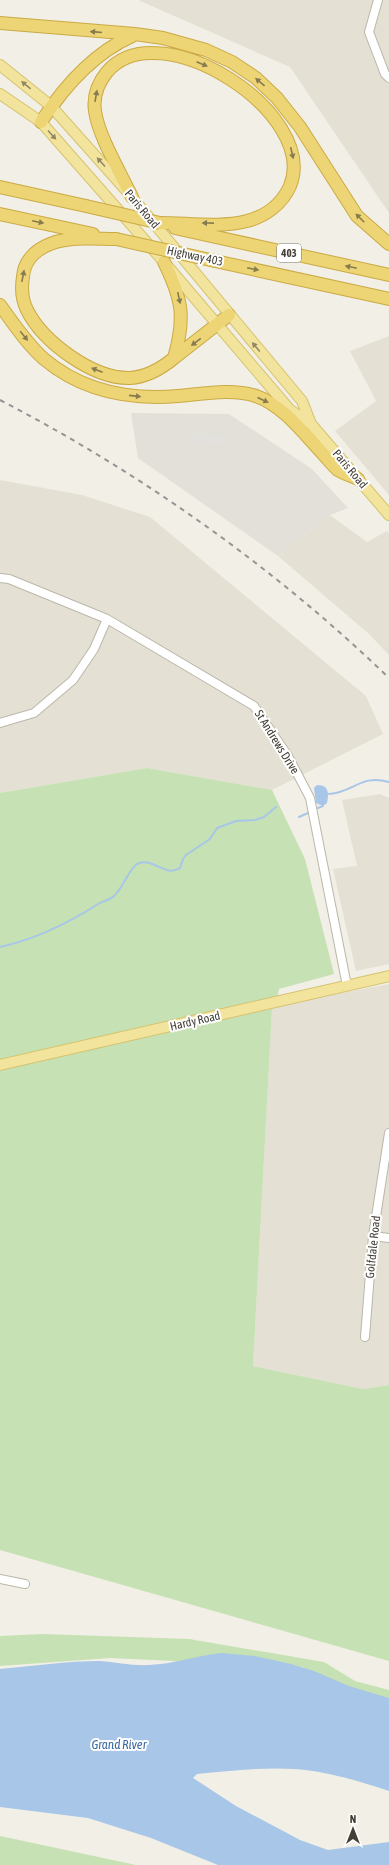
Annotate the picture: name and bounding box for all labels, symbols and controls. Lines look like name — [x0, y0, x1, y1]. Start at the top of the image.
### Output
one-way arrow — [90, 28, 102, 35]
one-way arrow — [197, 62, 209, 68]
one-way arrow — [255, 77, 265, 86]
one-way arrow — [20, 81, 31, 90]
one-way arrow — [93, 90, 99, 102]
one-way arrow — [48, 130, 57, 140]
one-way arrow — [290, 147, 296, 159]
one-way arrow — [97, 157, 106, 166]
street label: Paris Road — [122, 187, 162, 231]
one-way arrow — [355, 213, 365, 223]
one-way arrow — [32, 220, 44, 226]
one-way arrow — [201, 220, 214, 226]
street label: Highway 403 — [166, 243, 224, 269]
road number: 403 — [277, 244, 301, 262]
one-way arrow — [345, 263, 357, 269]
one-way arrow — [247, 266, 260, 272]
one-way arrow — [21, 269, 27, 282]
one-way arrow — [176, 292, 182, 304]
one-way arrow — [19, 331, 28, 342]
one-way arrow — [191, 337, 201, 345]
one-way arrow — [252, 342, 261, 352]
one-way arrow — [91, 367, 103, 373]
one-way arrow — [129, 393, 141, 400]
one-way arrow — [258, 397, 269, 403]
street label: Paris Road — [330, 447, 370, 491]
street label: St Andrews Drive — [252, 707, 302, 777]
street label: Hardy Road — [168, 1008, 222, 1034]
street label: Golfdale Road — [363, 1215, 383, 1279]
water label: Grand River — [91, 1737, 148, 1752]
north arrow — [333, 1809, 373, 1849]
text: N — [350, 1813, 356, 1825]

